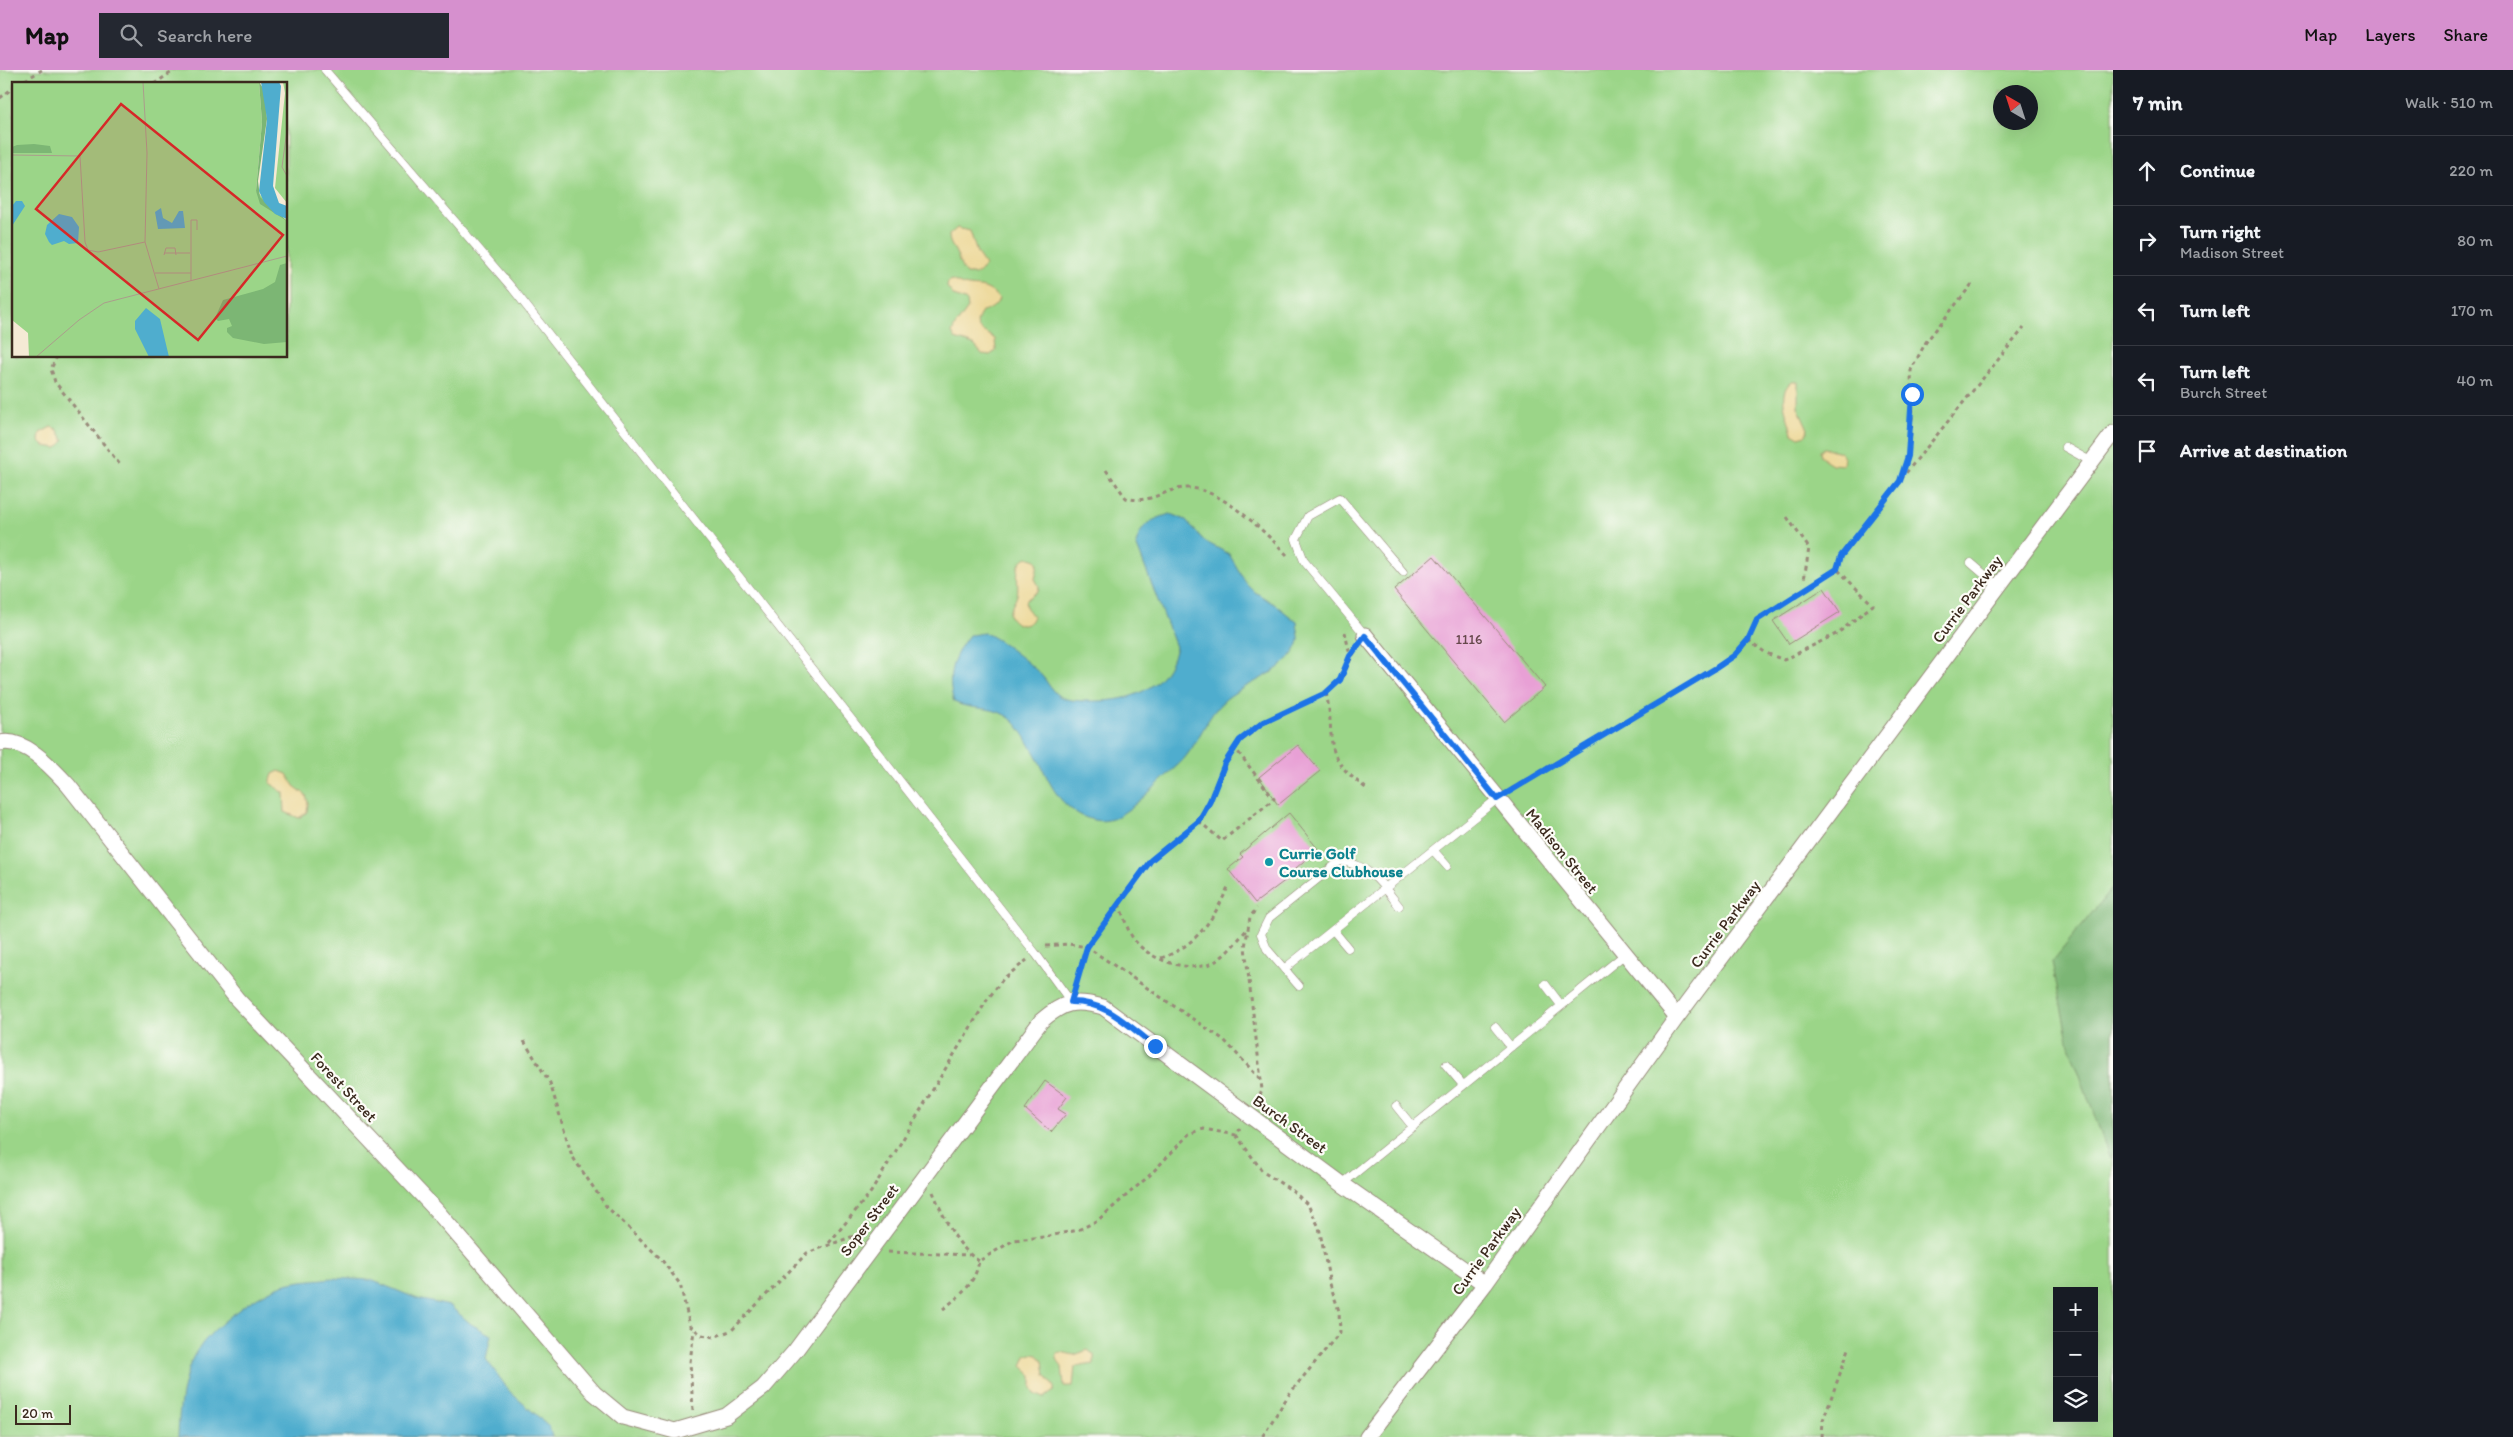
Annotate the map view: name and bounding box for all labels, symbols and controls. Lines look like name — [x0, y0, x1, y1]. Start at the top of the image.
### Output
search box — [99, 13, 449, 58]
text: Map — [25, 21, 69, 50]
icon: search — [117, 21, 145, 49]
text: Search here — [157, 24, 252, 47]
text: Map — [2304, 24, 2337, 46]
text: Layers — [2365, 24, 2415, 46]
text: Share — [2443, 24, 2488, 46]
inset map — [12, 82, 288, 358]
north arrow — [1993, 85, 2038, 130]
text: 7 min — [2133, 90, 2182, 115]
text: Walk · 510 m — [2405, 93, 2493, 112]
icon: ahead — [2133, 157, 2161, 185]
text: Continue — [2180, 159, 2255, 182]
text: 220 m — [2449, 161, 2493, 180]
text: Turn right — [2180, 220, 2261, 243]
icon: right — [2133, 227, 2161, 255]
text: 80 m — [2457, 231, 2493, 250]
text: Madison Street — [2180, 243, 2284, 262]
icon: left — [2133, 297, 2161, 325]
text: Turn left — [2180, 299, 2250, 322]
text: 170 m — [2451, 301, 2493, 320]
text: Turn left — [2180, 360, 2250, 383]
icon: left — [2133, 367, 2161, 395]
text: 40 m — [2456, 371, 2493, 390]
route start — [1901, 383, 1924, 406]
text: Burch Street — [2180, 383, 2267, 402]
icon: arrive — [2133, 437, 2161, 465]
text: Arrive at destination — [2180, 439, 2347, 462]
street label: Currie Parkway — [1928, 551, 2006, 647]
house number: 1116 — [1456, 631, 1482, 648]
street label: Madison Street — [1522, 805, 1602, 897]
place label: Currie Golf Course Clubhouse — [1279, 844, 1403, 881]
marker: Currie Golf Course Clubhouse — [1263, 856, 1275, 868]
street label: Currie Parkway — [1686, 876, 1764, 972]
route end — [1144, 1035, 1167, 1058]
street label: Forest Street — [307, 1048, 381, 1126]
street label: Burch Street — [1249, 1091, 1331, 1157]
street label: Soper Street — [836, 1180, 902, 1260]
street label: Currie Parkway — [1448, 1203, 1525, 1299]
map controls — [2053, 1287, 2098, 1422]
button: + — [2053, 1287, 2098, 1332]
button: − — [2053, 1332, 2098, 1377]
button: layers — [2053, 1377, 2098, 1422]
scale bar — [15, 1402, 71, 1425]
text: 20 m — [22, 1405, 53, 1422]

